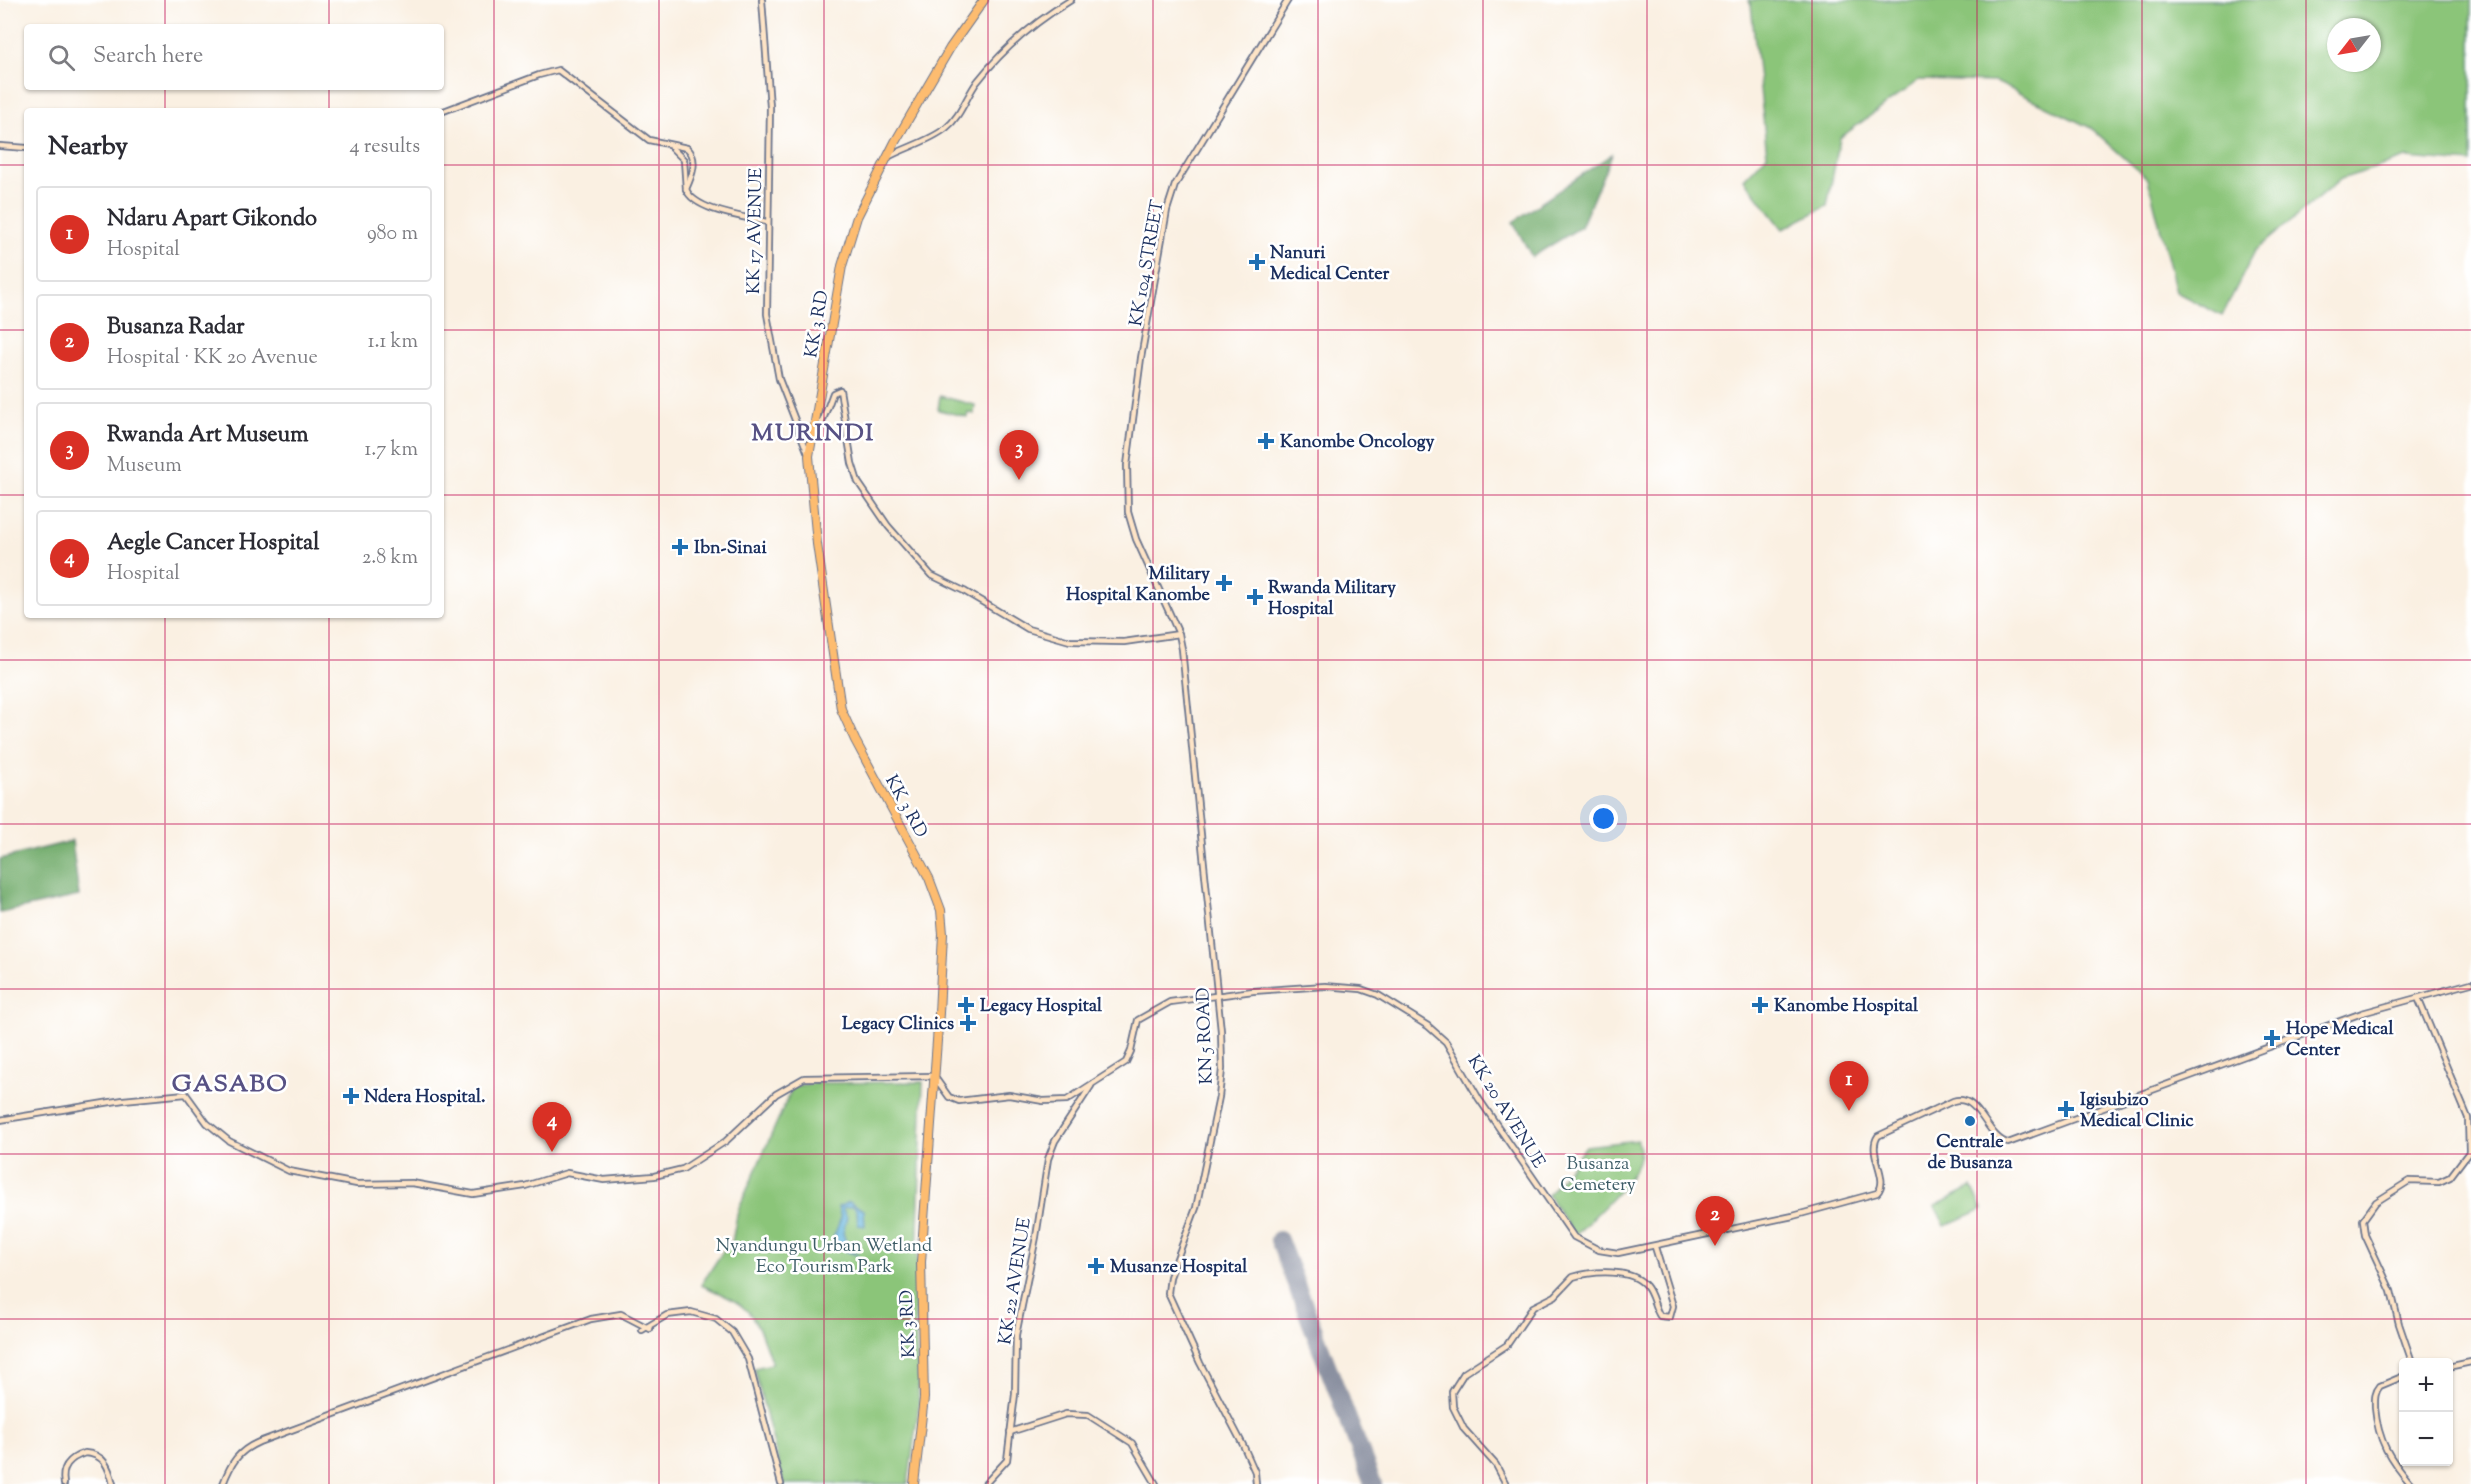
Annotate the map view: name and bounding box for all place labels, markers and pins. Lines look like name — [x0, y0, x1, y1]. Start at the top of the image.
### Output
place label: Nanuri Medical Center — [1270, 241, 1390, 288]
marker: Nanuri Medical Center — [1248, 253, 1266, 271]
pin: 3 — [1000, 430, 1038, 480]
place label: Kanombe Oncology — [1280, 430, 1435, 456]
marker: Kanombe Oncology — [1257, 432, 1275, 450]
place label: Ibn-Sinai — [694, 536, 767, 562]
marker: Ibn-Sinai — [671, 538, 689, 556]
place label: Military Hospital Kanombe — [1066, 562, 1211, 609]
marker: Military Hospital Kanombe — [1215, 574, 1233, 592]
place label: Rwanda Military Hospital — [1268, 576, 1396, 623]
marker: Rwanda Military Hospital — [1246, 588, 1264, 606]
place label: Legacy Hospital — [980, 994, 1103, 1020]
place label: Kanombe Hospital — [1774, 994, 1919, 1020]
marker: Legacy Hospital — [957, 996, 975, 1014]
marker: Kanombe Hospital — [1751, 996, 1769, 1014]
place label: Legacy Clinics — [842, 1012, 954, 1038]
marker: Legacy Clinics — [959, 1014, 977, 1032]
place label: Hope Medical Center — [2286, 1017, 2394, 1064]
marker: Hope Medical Center — [2263, 1029, 2281, 1047]
pin: 1 — [1830, 1062, 1868, 1111]
place label: Ndera Hospital. — [364, 1085, 486, 1111]
marker: Ndera Hospital. — [342, 1087, 360, 1105]
place label: Igisubizo Medical Clinic — [2080, 1088, 2194, 1135]
marker: Igisubizo Medical Clinic — [2057, 1100, 2075, 1118]
pin: 4 — [532, 1102, 572, 1152]
marker: Centrale de Busanza — [1963, 1114, 1977, 1128]
place label: Centrale de Busanza — [1927, 1130, 2013, 1177]
pin: 2 — [1696, 1196, 1734, 1246]
place label: Musanze Hospital — [1110, 1255, 1248, 1281]
marker: Musanze Hospital — [1087, 1257, 1105, 1275]

